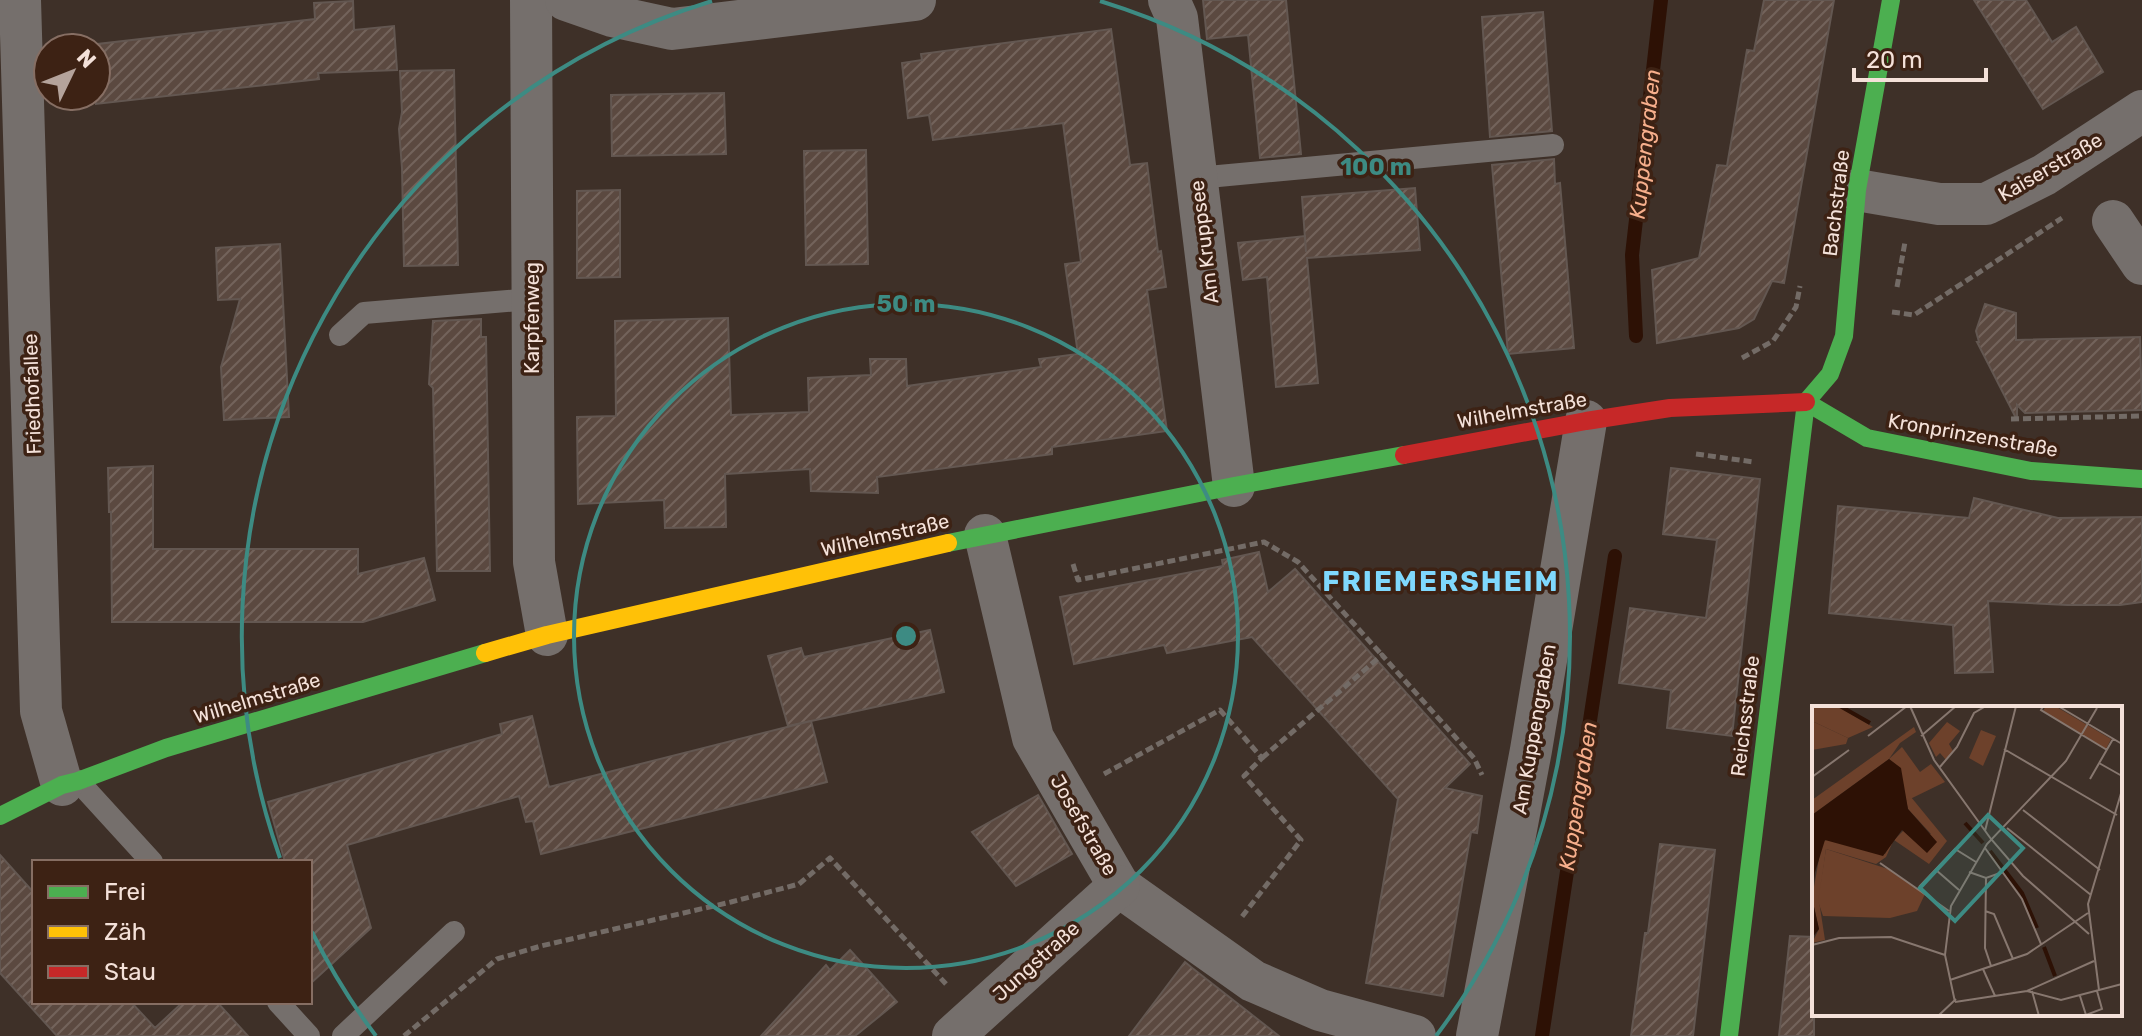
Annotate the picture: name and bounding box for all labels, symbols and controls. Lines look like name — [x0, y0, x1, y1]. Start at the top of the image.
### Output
north arrow — [32, 32, 112, 112]
scale bar — [1854, 32, 1986, 82]
text: N — [71, 44, 102, 74]
text: 20 m — [1866, 46, 1923, 74]
water label: Kuppengraben — [1624, 68, 1666, 220]
street label: Kaiserstraße — [1994, 128, 2106, 206]
street label: Bachstraße — [1818, 148, 1854, 258]
text: 100 m — [1340, 153, 1412, 181]
street label: Am Kruppsee — [1185, 179, 1223, 305]
street label: Karpfenweg — [520, 262, 544, 374]
text: 50 m — [877, 290, 935, 318]
street label: Friedhofallee — [18, 333, 46, 455]
street label: Wilhelmstraße — [1455, 387, 1589, 433]
street label: Kronprinzenstraße — [1886, 408, 2060, 462]
street label: Wilhelmstraße — [818, 509, 952, 561]
district label: FRIEMERSHEIM — [1322, 565, 1560, 598]
centre of rings — [892, 622, 920, 650]
street label: Am Kuppengraben — [1507, 642, 1561, 816]
street label: Reichsstraße — [1726, 654, 1764, 778]
street label: Wilhelmstraße — [191, 667, 323, 729]
inset map — [1812, 706, 2122, 1016]
water label: Kuppengraben — [1553, 720, 1603, 872]
street label: Josefstraße — [1045, 770, 1123, 880]
legend — [32, 860, 312, 1004]
text: Frei — [104, 878, 146, 906]
street label: Jungstraße — [988, 916, 1084, 1006]
text: Zäh — [104, 918, 146, 946]
text: Stau — [104, 958, 156, 986]

